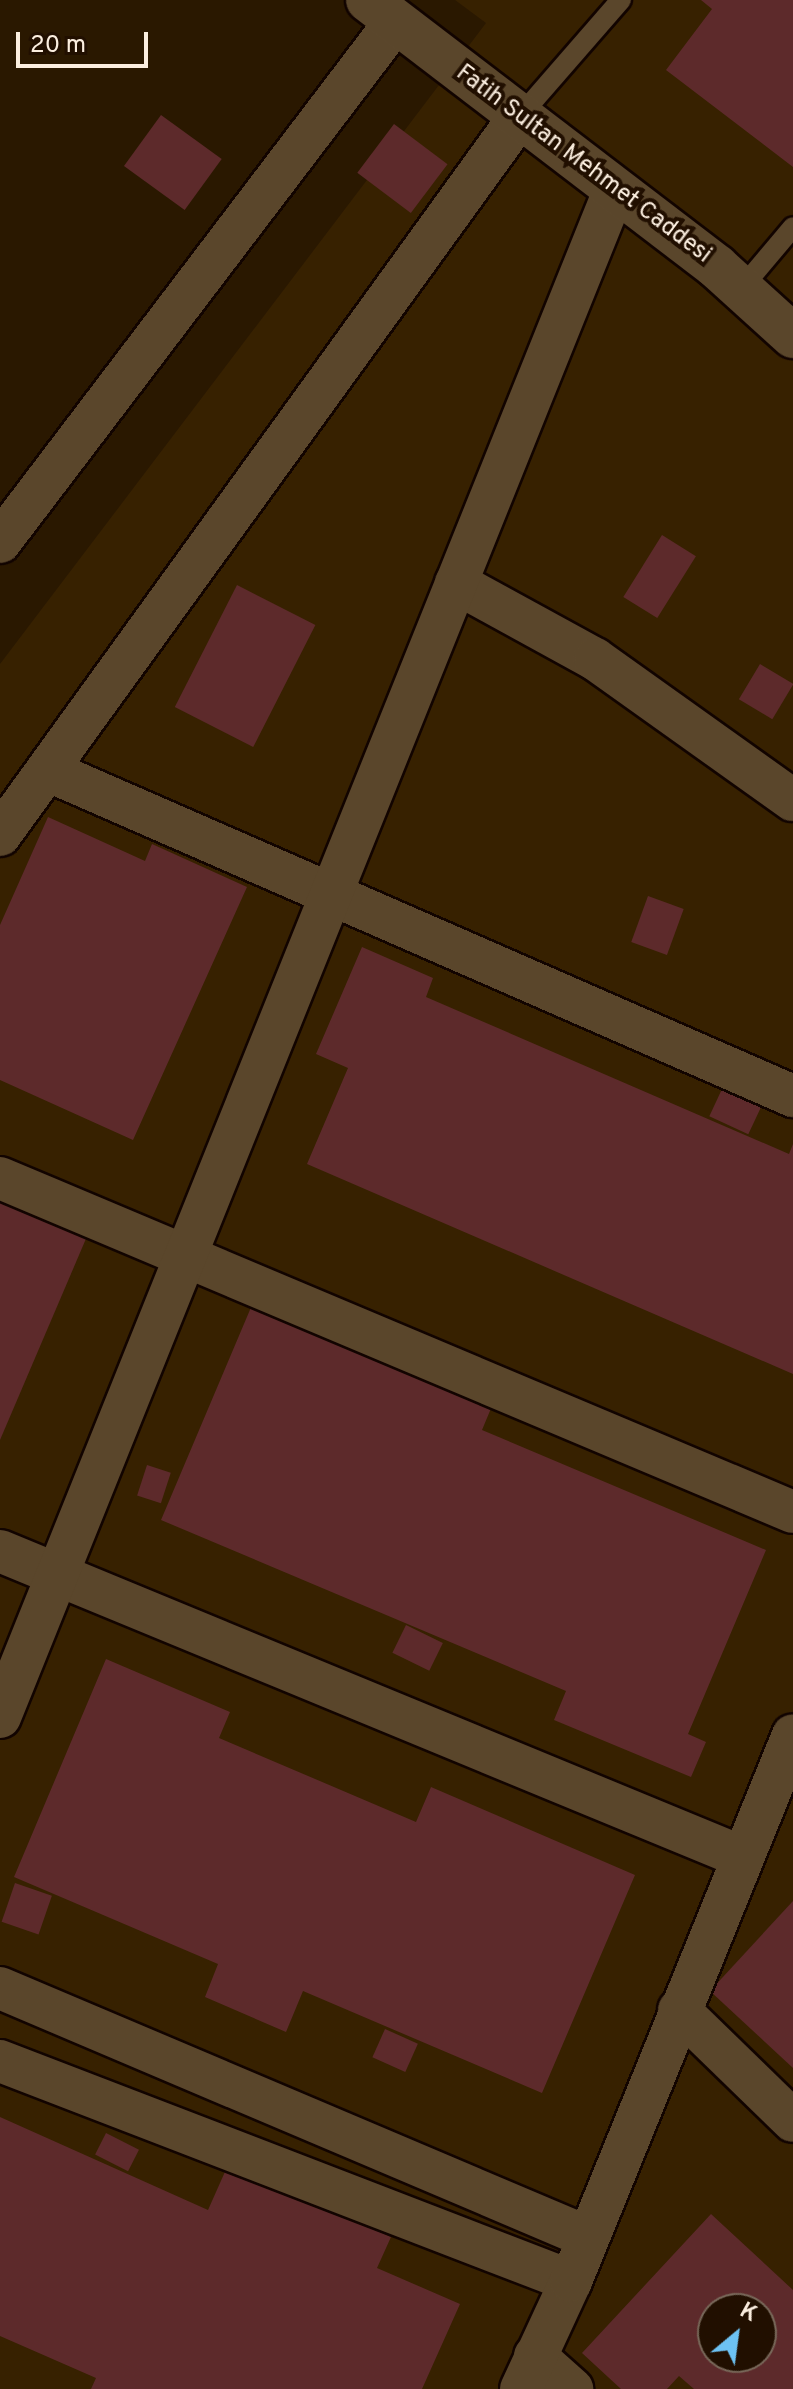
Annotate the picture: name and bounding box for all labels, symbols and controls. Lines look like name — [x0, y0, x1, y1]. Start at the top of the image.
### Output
scale bar — [20, 16, 152, 66]
text: 20 m — [30, 31, 86, 61]
street label: Fatih Sultan Mehmet Caddesi — [450, 59, 716, 271]
north arrow — [697, 2293, 777, 2373]
text: K — [735, 2298, 761, 2329]

